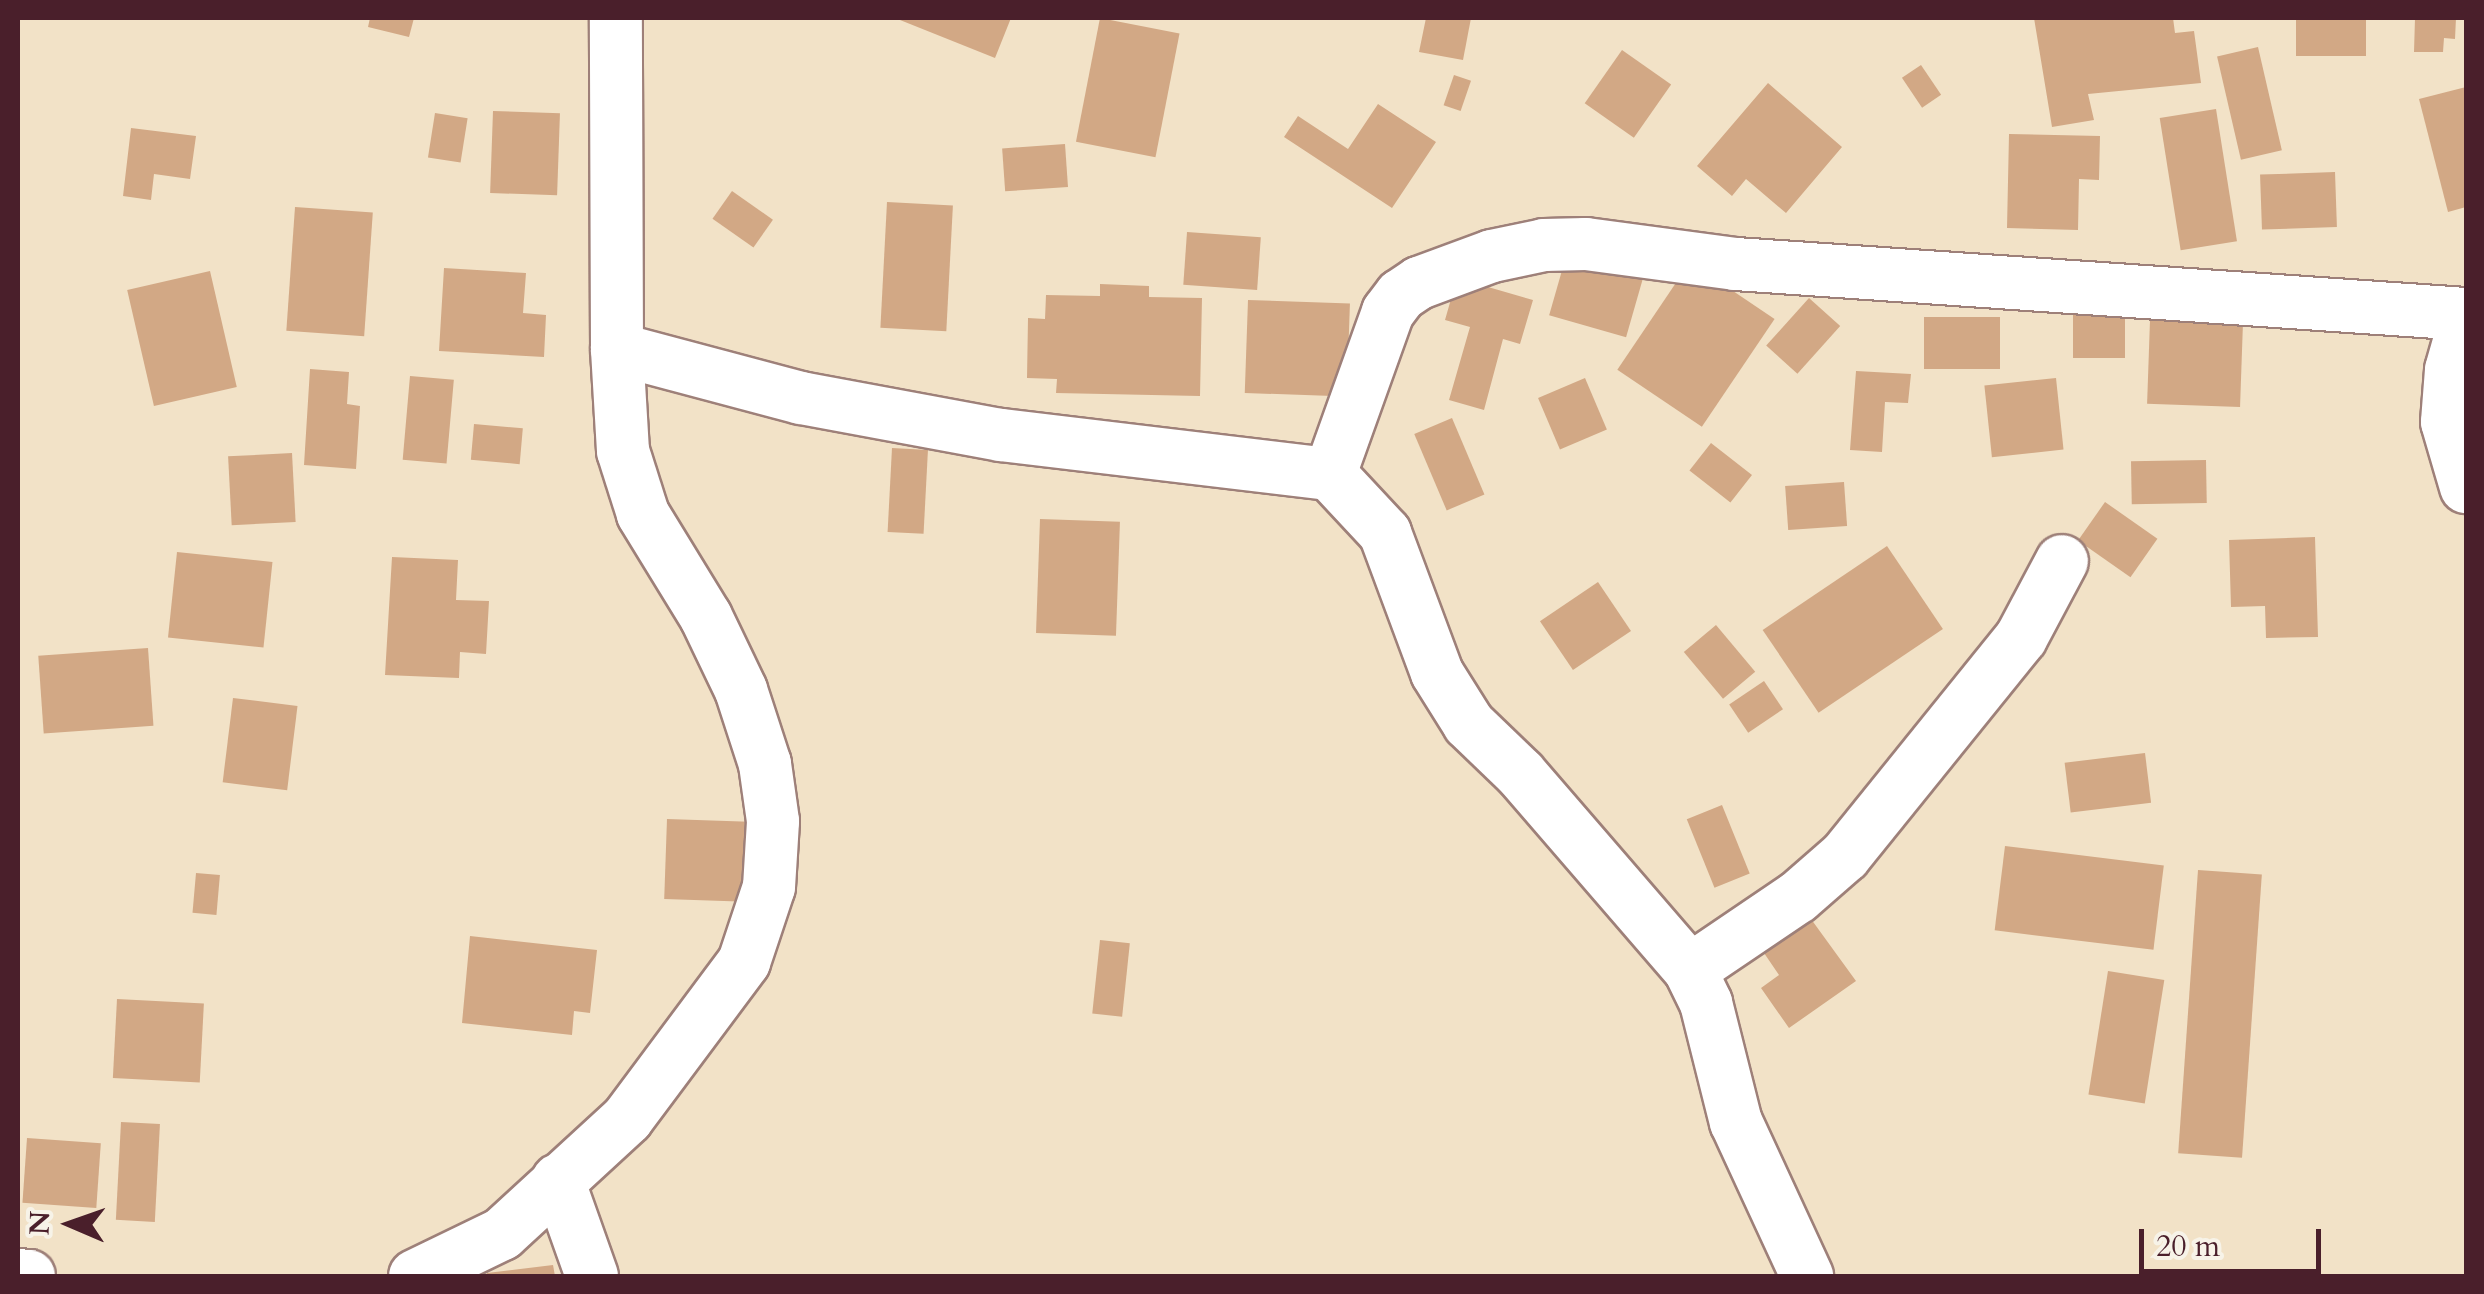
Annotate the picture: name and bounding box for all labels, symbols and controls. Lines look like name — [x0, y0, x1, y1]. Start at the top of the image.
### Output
north arrow — [20, 1174, 120, 1274]
scale bar — [2144, 1209, 2326, 1271]
text: N — [21, 1210, 59, 1236]
text: 20 m — [2156, 1226, 2220, 1267]

